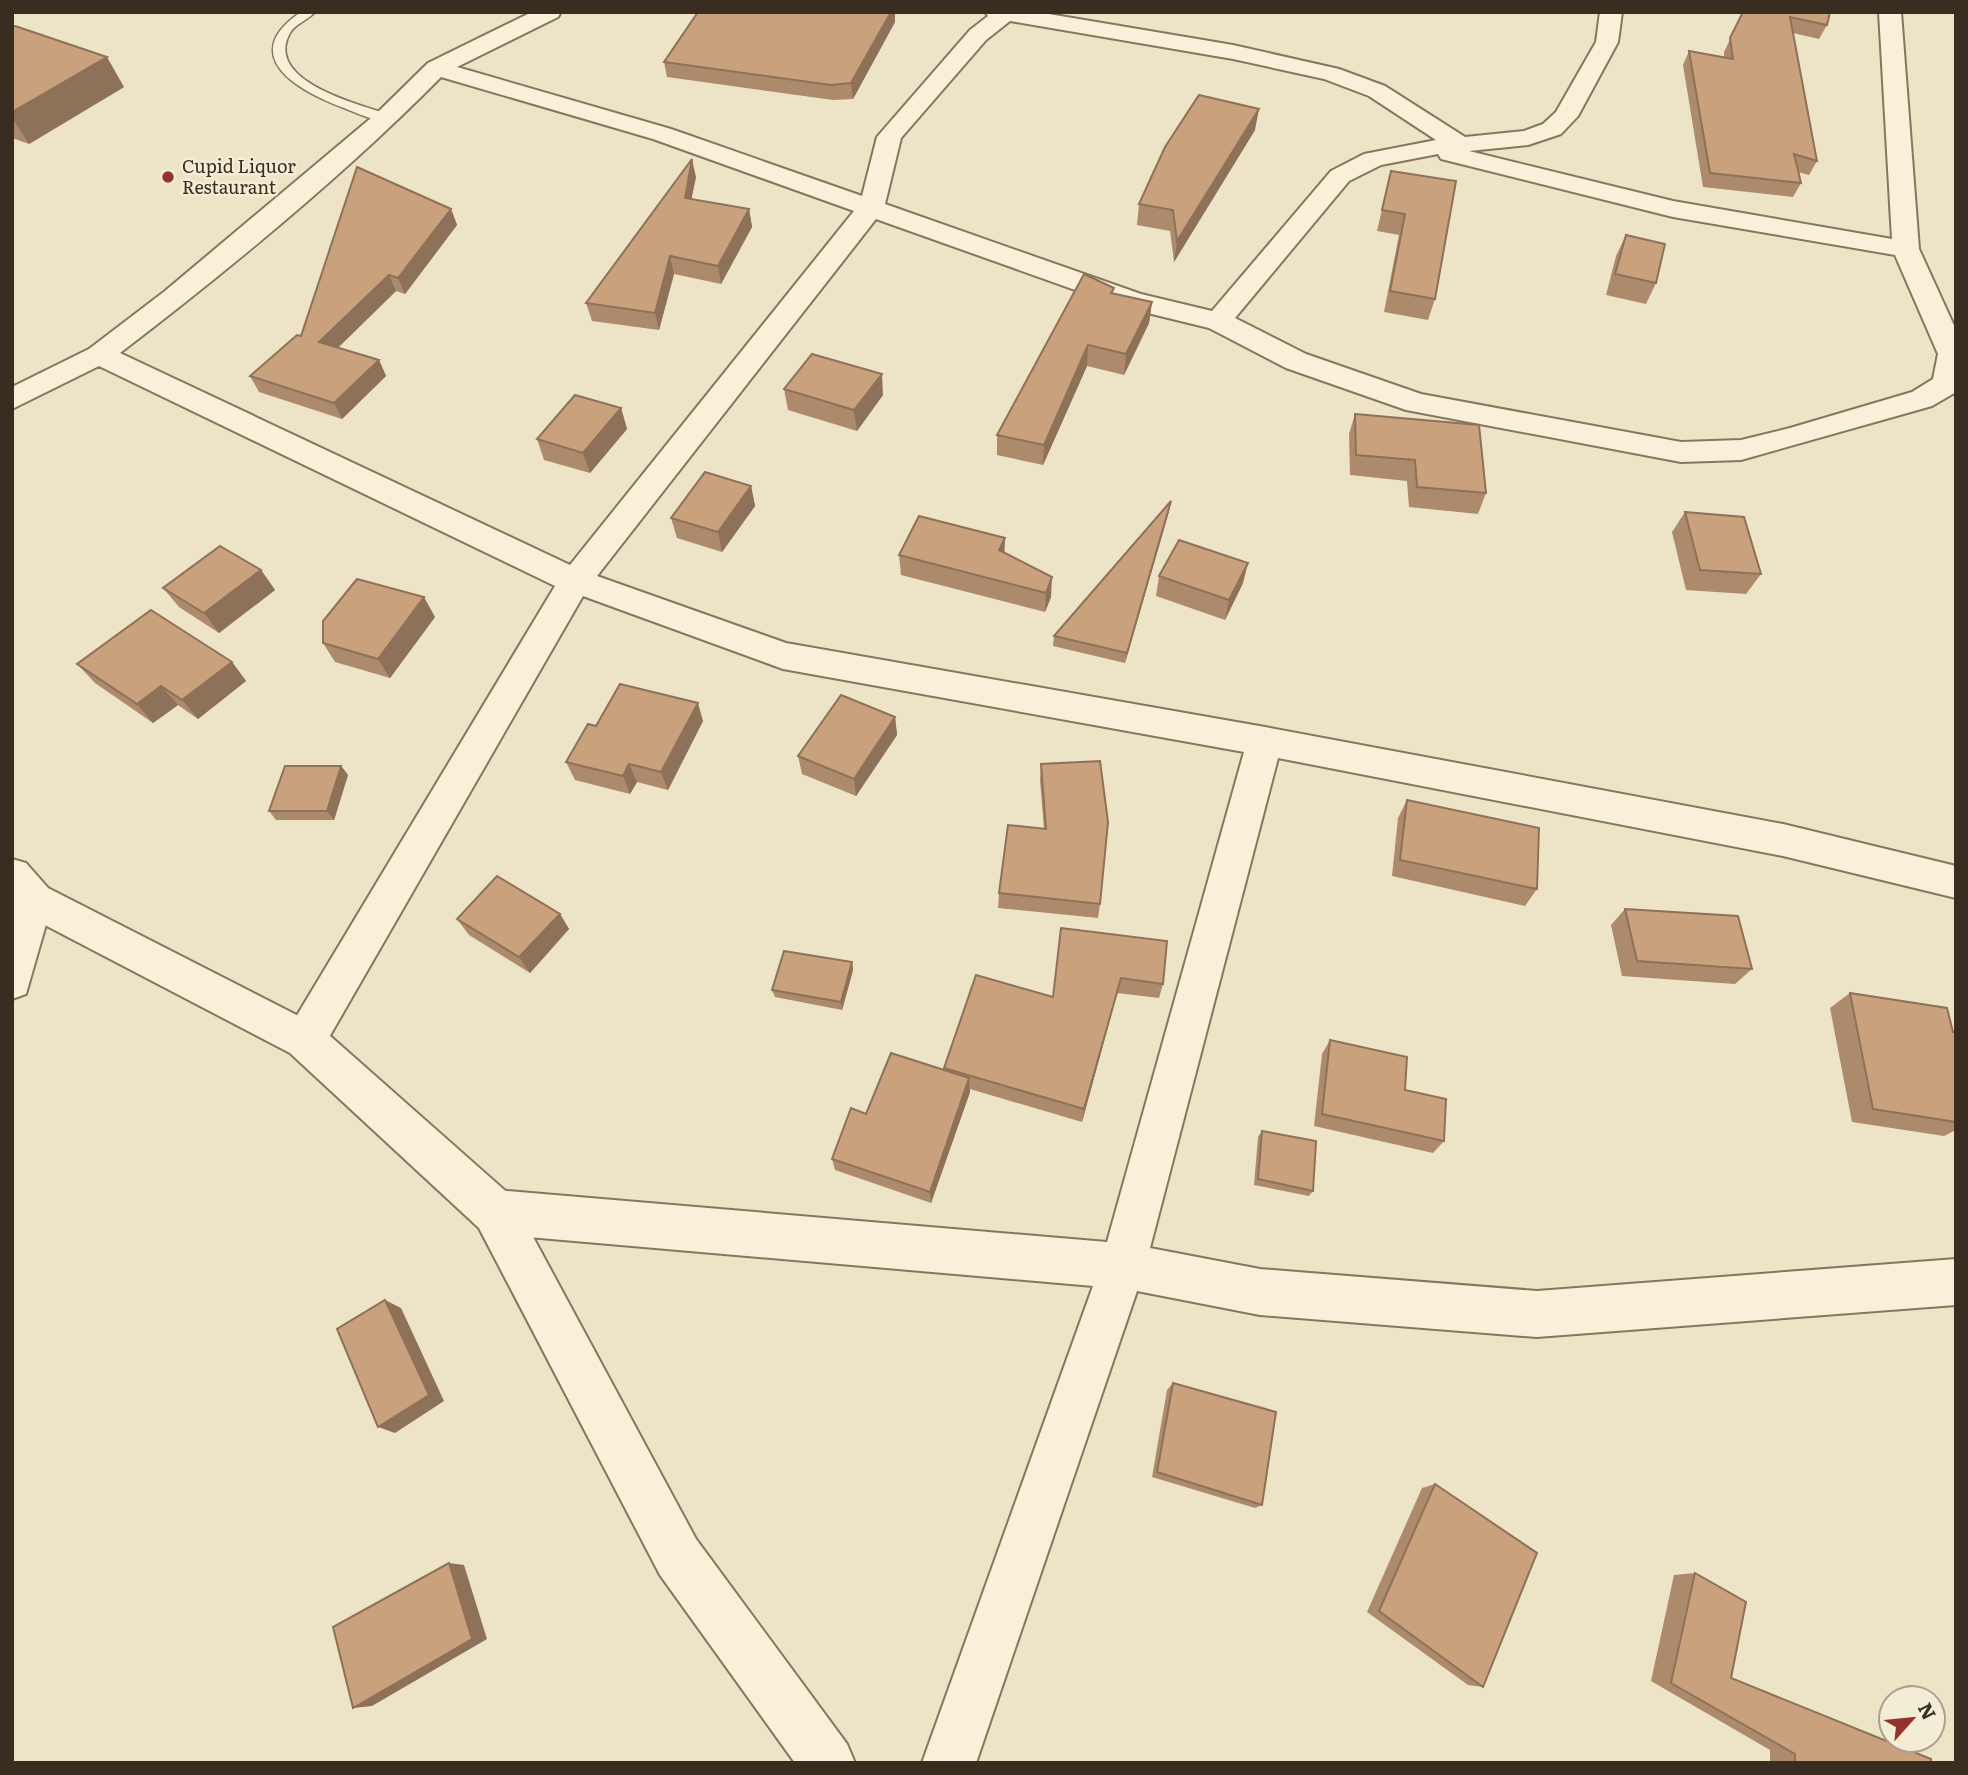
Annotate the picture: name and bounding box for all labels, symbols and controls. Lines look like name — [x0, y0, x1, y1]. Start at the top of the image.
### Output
place label: Cupid Liquor Restaurant — [182, 152, 296, 200]
marker: Cupid Liquor Restaurant — [160, 169, 176, 185]
north arrow — [1877, 1684, 1947, 1754]
text: N — [1912, 1697, 1944, 1724]

